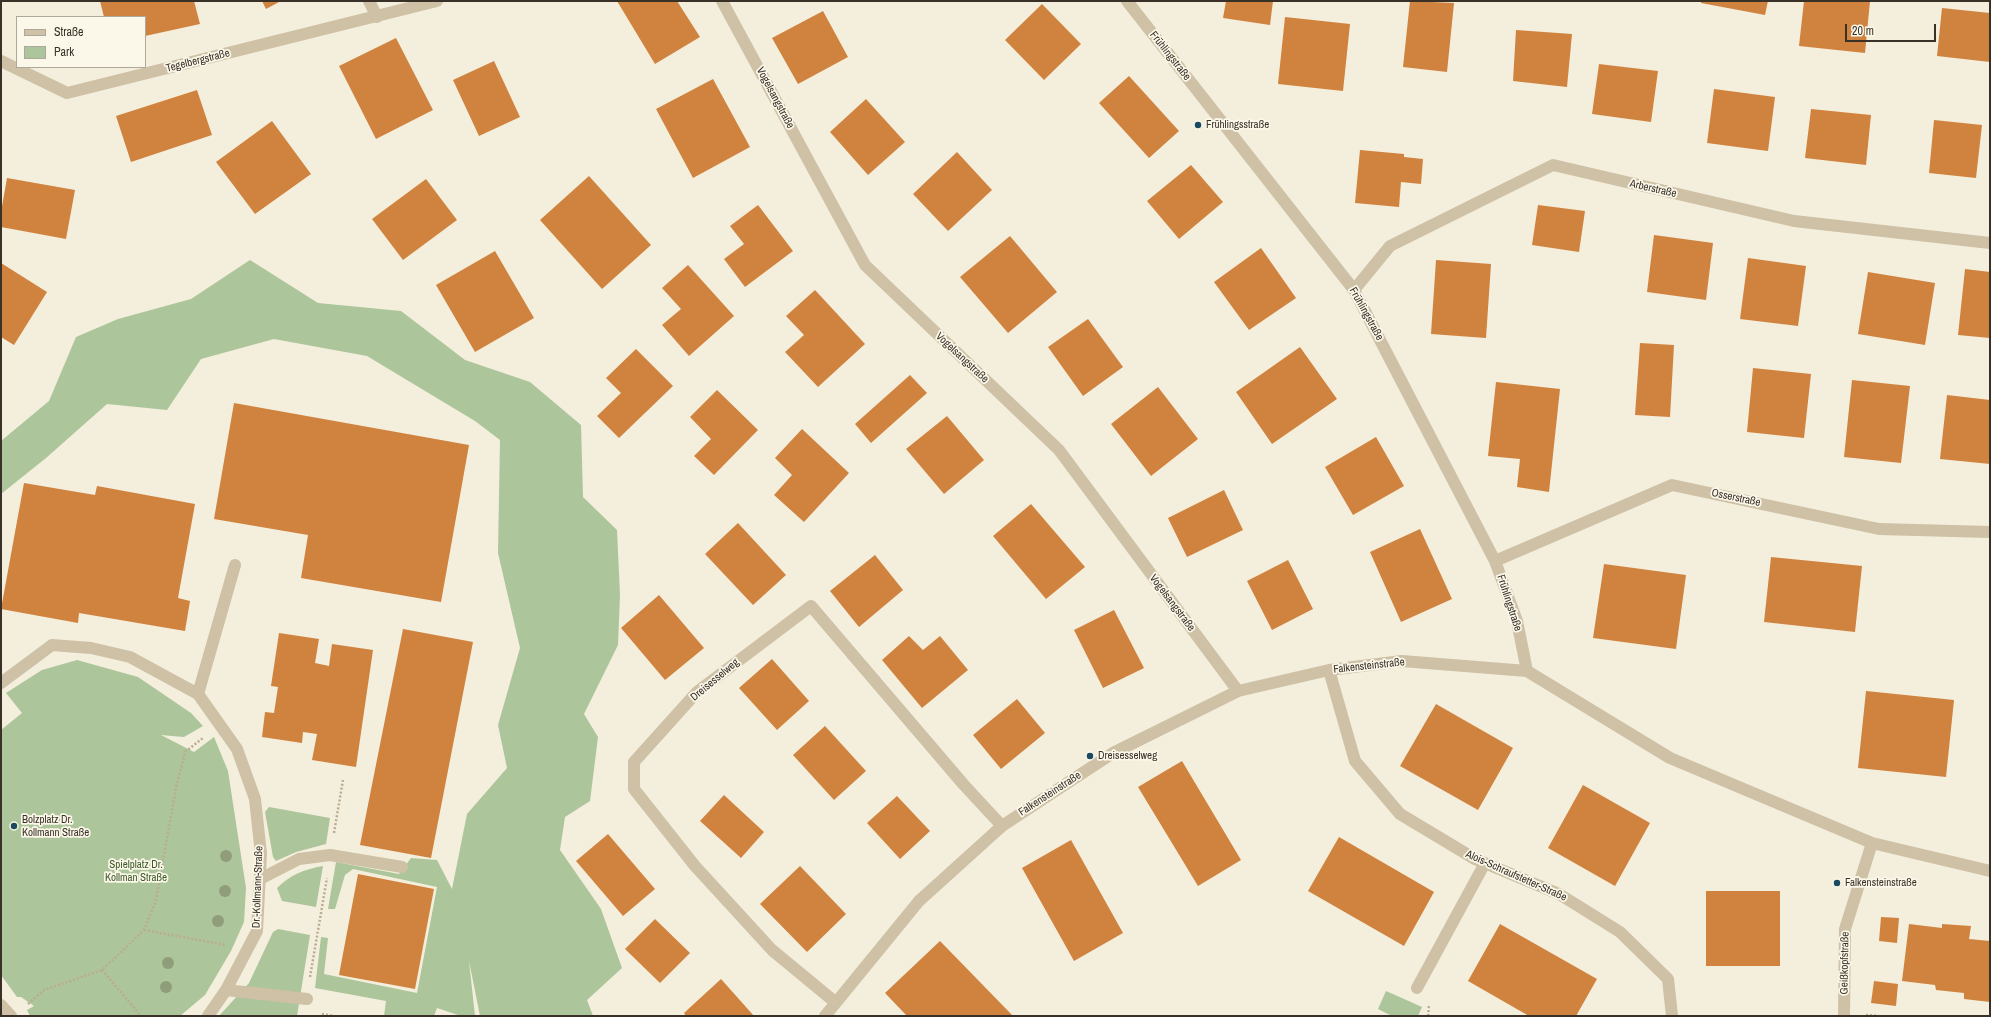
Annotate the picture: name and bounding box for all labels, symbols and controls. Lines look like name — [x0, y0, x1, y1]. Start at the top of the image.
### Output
legend — [16, 16, 146, 68]
scale bar — [1847, 16, 1938, 42]
text: 20 m — [1852, 23, 1874, 39]
text: Straße — [54, 24, 84, 40]
street label: Frühlingstraße — [1147, 29, 1193, 83]
text: Park — [54, 44, 74, 60]
street label: Tegelbergstraße — [165, 47, 231, 75]
street label: Vogelsangstraße — [753, 65, 797, 131]
place label: Frühlingsstraße — [1206, 118, 1269, 132]
marker: Frühlingsstraße — [1193, 120, 1203, 130]
street label: Arberstraße — [1628, 177, 1678, 201]
street label: Frühlingstraße — [1346, 285, 1386, 343]
street label: Vogelsangstraße — [933, 330, 991, 386]
street label: Osserstraße — [1710, 486, 1762, 510]
street label: Vogelsangstraße — [1146, 572, 1198, 634]
street label: Frühlingstraße — [1494, 573, 1524, 633]
street label: Dreisesselweg — [688, 656, 742, 704]
street label: Falkensteinstraße — [1333, 656, 1405, 676]
place label: Dreisesselweg — [1098, 749, 1157, 763]
marker: Dreisesselweg — [1085, 751, 1095, 761]
street label: Falkensteinstraße — [1016, 769, 1084, 819]
place label: Bolzplatz Dr. Kollmann Straße — [22, 813, 89, 839]
marker: Bolzplatz Dr. Kollmann Straße — [9, 821, 19, 831]
street label: Dr.-Kollmann-Straße — [250, 846, 266, 928]
street label: Alois-Schraufstetter-Straße — [1463, 848, 1569, 904]
park label: Spielplatz Dr. Kollman Straße — [105, 858, 167, 884]
place label: Falkensteinstraße — [1845, 876, 1917, 890]
marker: Falkensteinstraße — [1832, 878, 1842, 888]
street label: Geißkopfstraße — [1838, 932, 1852, 994]

